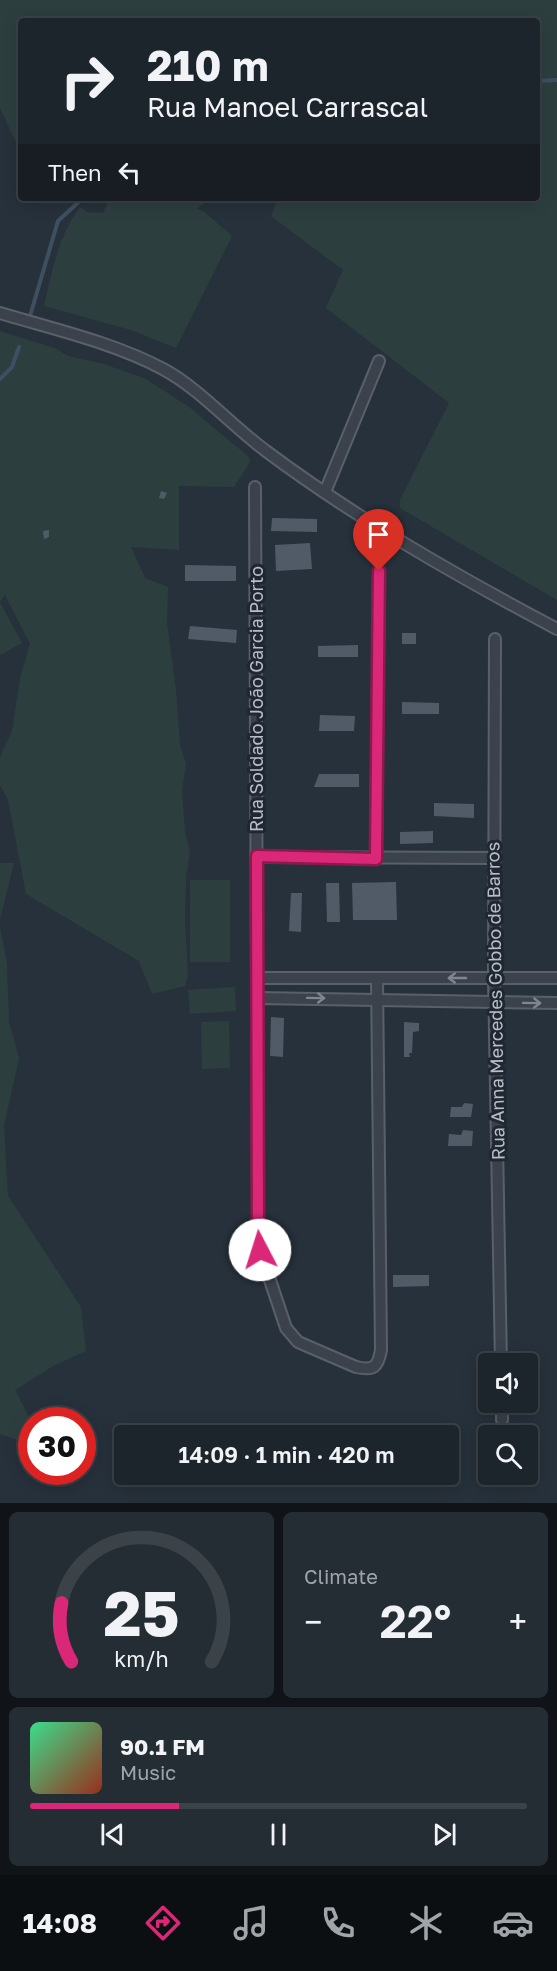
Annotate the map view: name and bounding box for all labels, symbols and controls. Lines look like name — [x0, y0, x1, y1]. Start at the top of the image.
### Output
text: 210 m — [147, 40, 269, 90]
icon: right — [48, 42, 126, 120]
text: Rua Manoel Carrascal — [147, 91, 428, 123]
icon: left — [113, 156, 146, 189]
text: Then — [48, 159, 101, 186]
pin — [353, 509, 404, 571]
icon: arrive — [362, 518, 395, 551]
street label: Rua Soldado João Garcia Porto — [245, 566, 267, 832]
street label: Rua Anna Mercedes Gobbo de Barros — [481, 842, 509, 1160]
one-way arrow — [447, 972, 467, 984]
one-way arrow — [305, 993, 325, 1004]
one-way arrow — [521, 997, 541, 1009]
position arrow — [228, 1218, 292, 1282]
map controls — [478, 1353, 538, 1485]
button: sound — [478, 1353, 538, 1413]
speed limit sign: 30 — [18, 1407, 96, 1485]
button: search — [478, 1425, 538, 1485]
text: 14:09 · 1 min · 420 m — [178, 1441, 395, 1468]
text: Climate — [304, 1564, 378, 1588]
text: 25 — [103, 1575, 180, 1650]
text: 22° — [380, 1594, 451, 1648]
text: − — [304, 1602, 322, 1641]
text: + — [509, 1602, 527, 1641]
text: km/h — [114, 1646, 169, 1672]
text: 90.1 FM — [120, 1733, 205, 1760]
text: Music — [120, 1760, 176, 1784]
icon: previous — [96, 1818, 129, 1851]
icon: pause — [262, 1818, 295, 1851]
icon: next — [428, 1818, 461, 1851]
icon: directions — [142, 1902, 184, 1944]
icon: music — [230, 1902, 272, 1944]
icon: phone — [317, 1902, 359, 1944]
icon: climate — [405, 1902, 447, 1944]
icon: car — [492, 1902, 534, 1944]
text: 14:08 — [23, 1907, 97, 1939]

